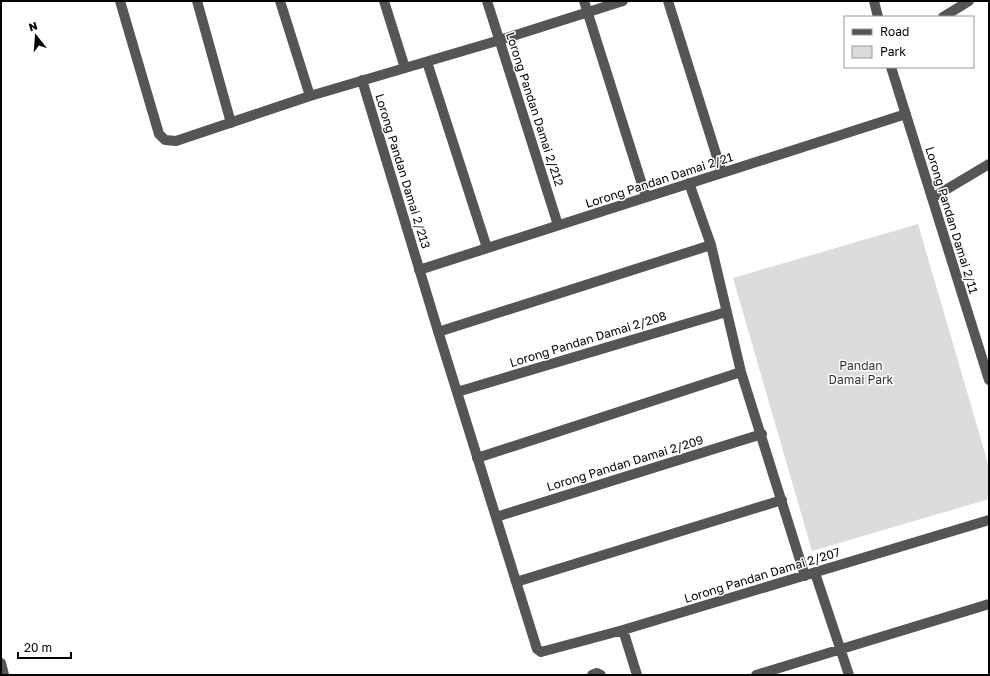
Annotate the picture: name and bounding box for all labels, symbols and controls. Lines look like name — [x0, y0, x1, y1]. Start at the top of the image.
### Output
north arrow — [16, 16, 56, 56]
legend — [844, 16, 974, 68]
text: N — [27, 19, 39, 33]
text: Road — [880, 24, 909, 39]
street label: Lorong Pandan Damai 2/212 — [503, 30, 567, 188]
text: Park — [880, 44, 906, 59]
street label: Lorong Pandan Damai 2/213 — [372, 92, 434, 250]
street label: Lorong Pandan Damai 2/11 — [922, 145, 982, 296]
street label: Lorong Pandan Damai 2/21 — [583, 149, 735, 211]
street label: Lorong Pandan Damai 2/208 — [508, 308, 668, 370]
park label: Pandan Damai Park — [829, 358, 894, 387]
street label: Lorong Pandan Damai 2/209 — [545, 432, 705, 494]
street label: Lorong Pandan Damai 2/207 — [682, 544, 842, 606]
scale bar — [18, 634, 71, 660]
text: 20 m — [24, 640, 52, 655]

